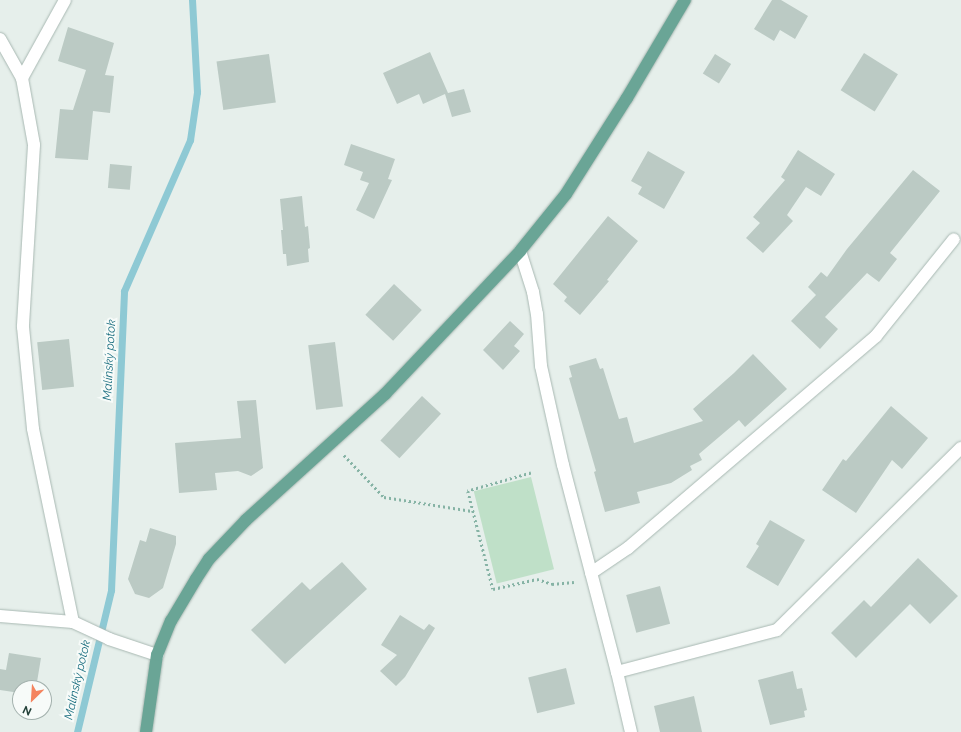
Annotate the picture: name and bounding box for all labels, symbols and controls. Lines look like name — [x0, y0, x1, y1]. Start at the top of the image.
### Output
water label: Malínský potok — [101, 319, 119, 401]
water label: Malínský potok — [62, 639, 94, 721]
north arrow — [12, 680, 52, 720]
text: N — [21, 703, 34, 718]

